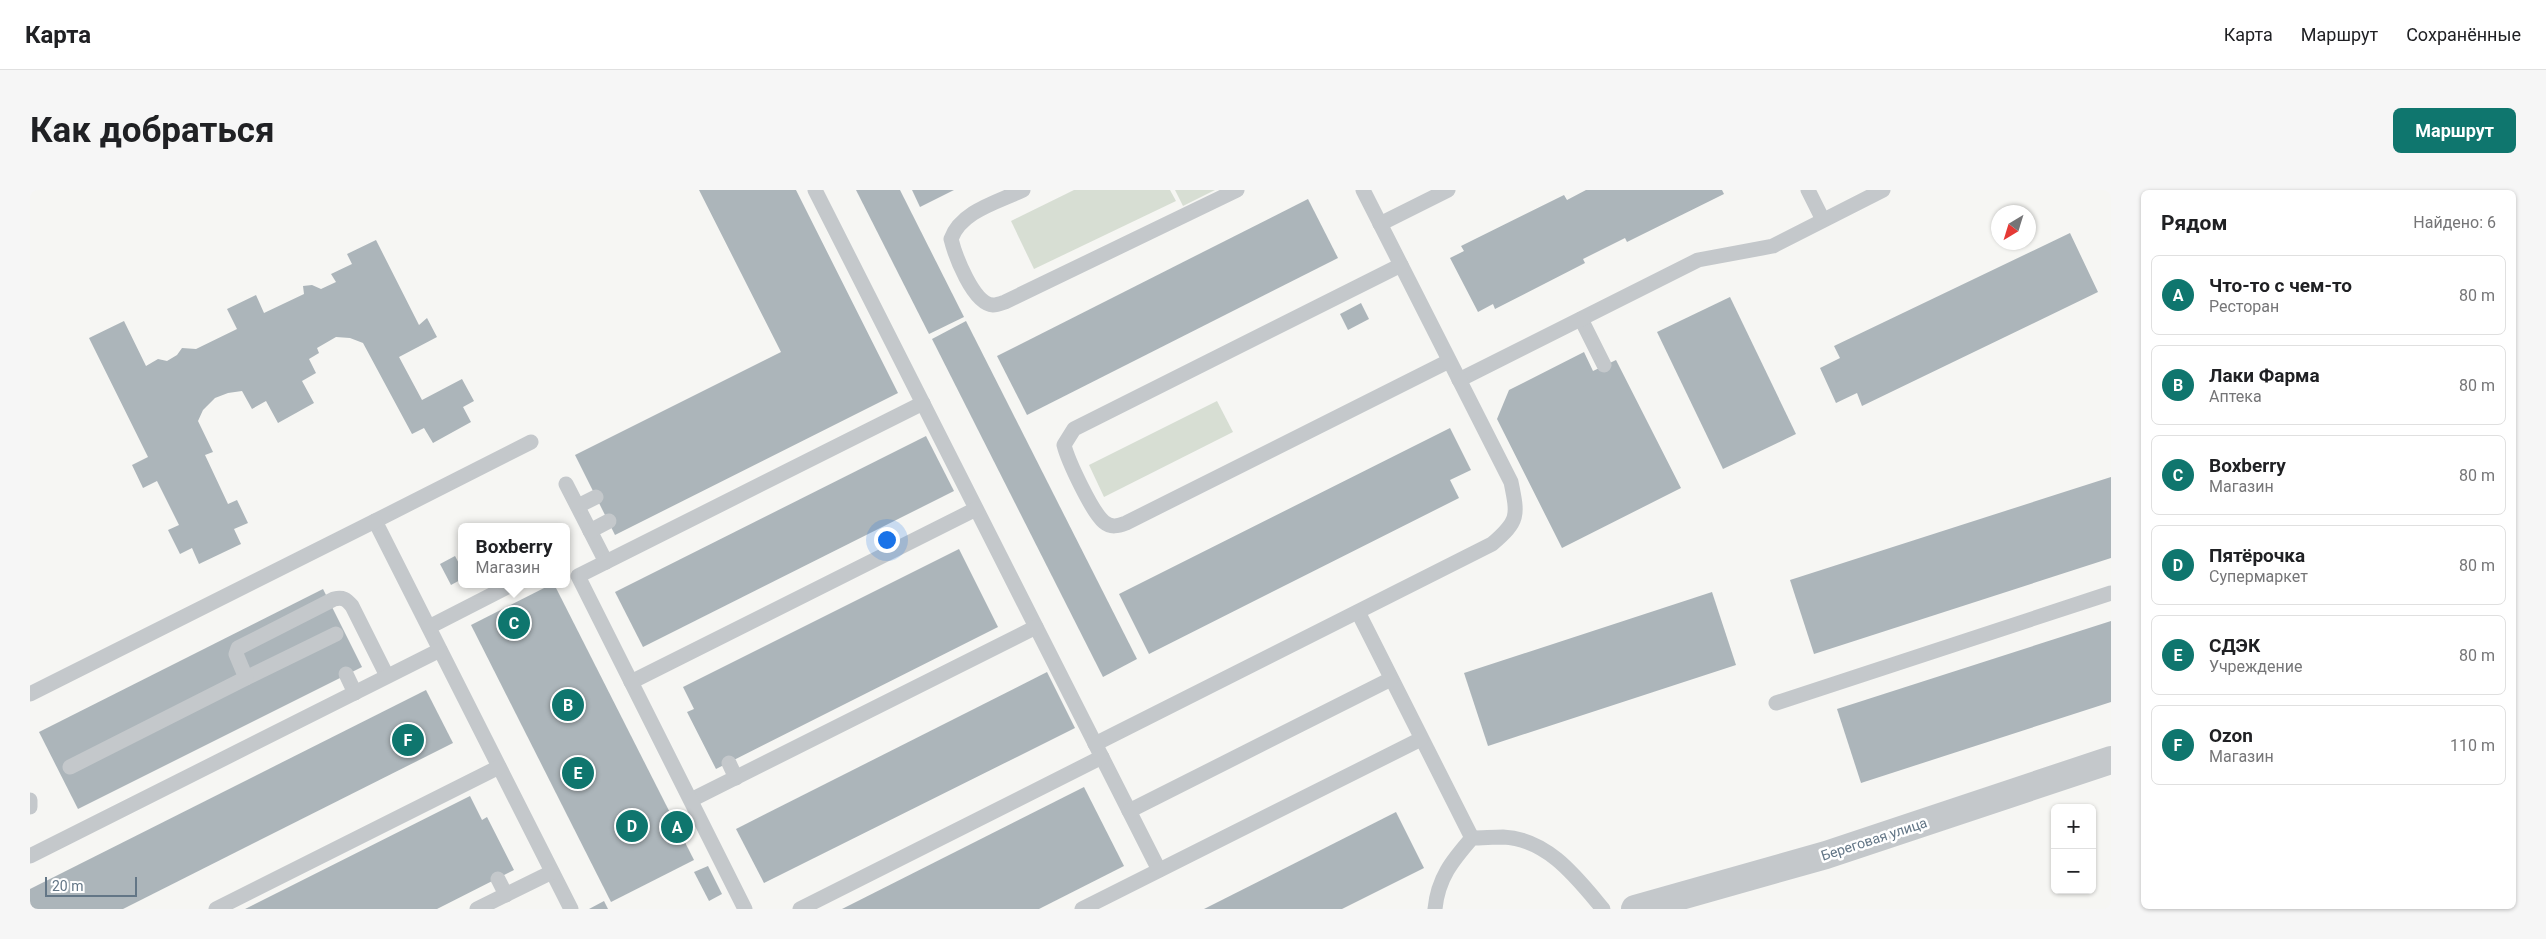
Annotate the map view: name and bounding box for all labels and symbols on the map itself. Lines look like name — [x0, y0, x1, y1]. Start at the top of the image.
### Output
north arrow — [1991, 205, 2036, 250]
your location — [874, 527, 900, 553]
pin: C — [498, 604, 530, 642]
pin: B — [552, 686, 584, 724]
pin: F — [392, 721, 424, 759]
pin: E — [562, 754, 594, 792]
pin: D — [616, 807, 648, 845]
pin: A — [661, 808, 693, 846]
street label: Береговая улица — [1819, 814, 1929, 864]
scale bar — [45, 874, 138, 897]

